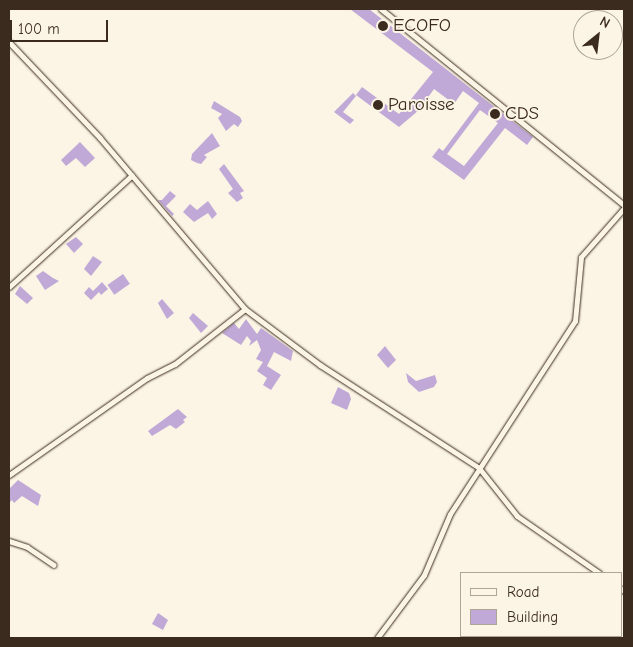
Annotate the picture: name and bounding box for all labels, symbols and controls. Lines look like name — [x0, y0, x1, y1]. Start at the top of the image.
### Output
scale bar — [12, 10, 110, 42]
north arrow — [573, 10, 623, 60]
text: N — [597, 13, 613, 32]
place label: ECOFO — [393, 15, 451, 37]
text: 100 m — [18, 20, 60, 38]
marker: ECOFO — [377, 20, 389, 32]
place label: Paroisse — [388, 94, 454, 116]
marker: Paroisse — [372, 99, 384, 111]
place label: CDS — [505, 103, 539, 125]
marker: CDS — [489, 108, 501, 120]
legend — [460, 572, 623, 637]
text: Road — [507, 583, 539, 601]
text: Building — [507, 608, 558, 626]

